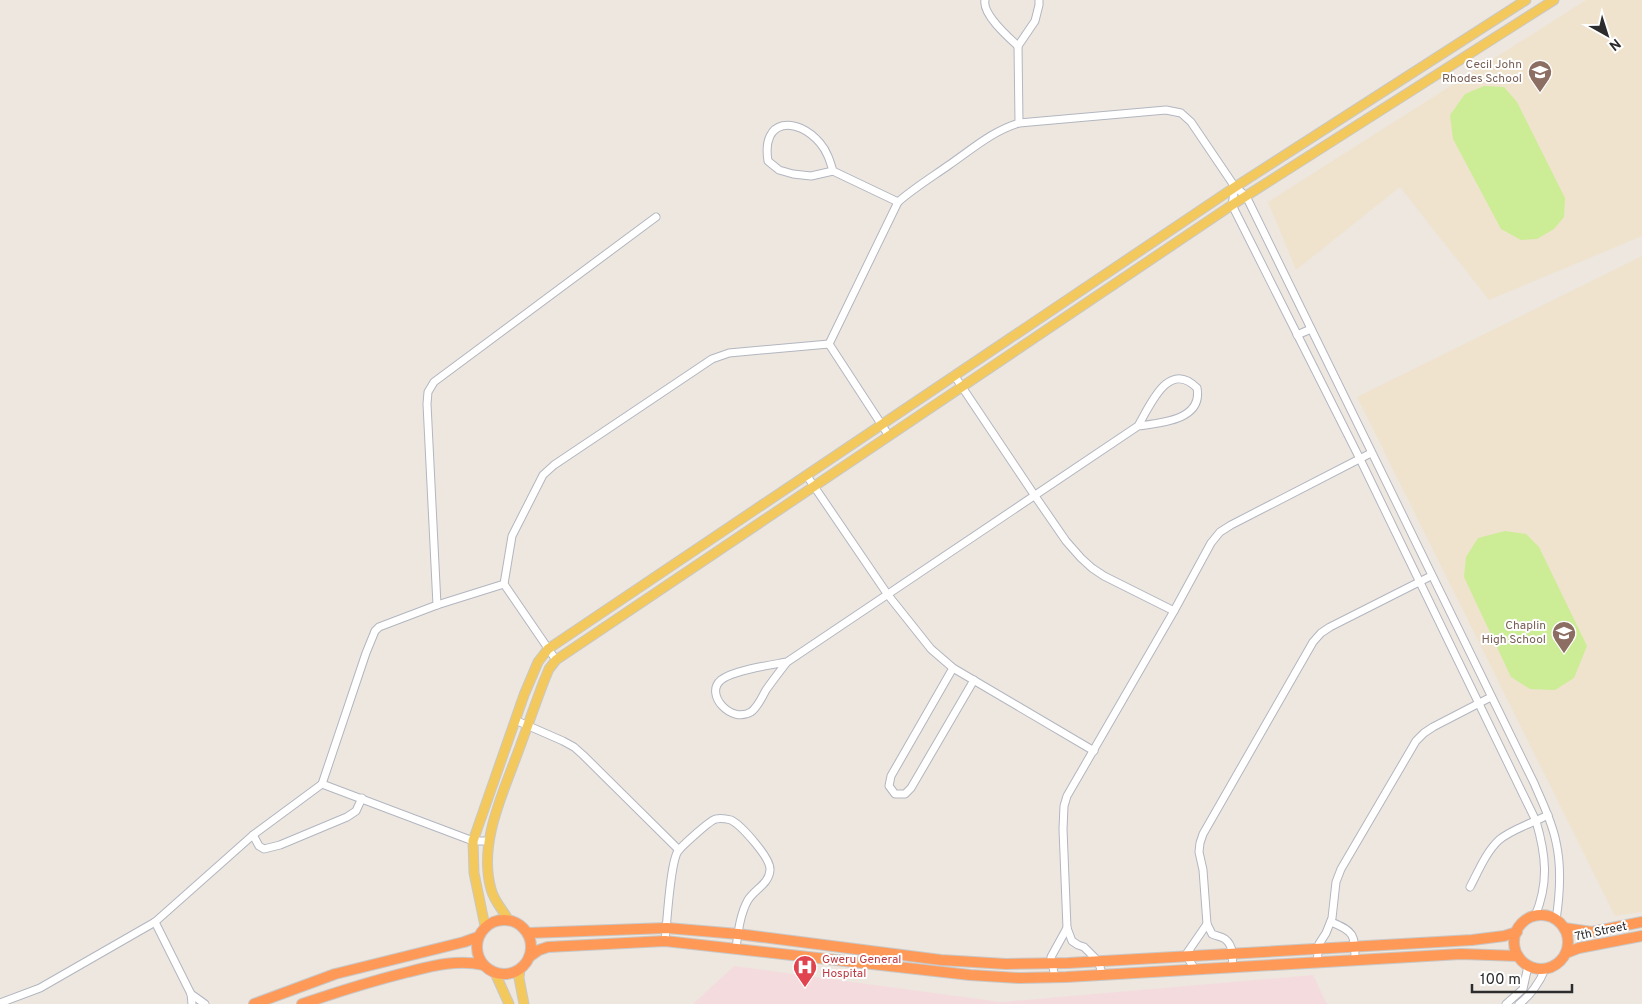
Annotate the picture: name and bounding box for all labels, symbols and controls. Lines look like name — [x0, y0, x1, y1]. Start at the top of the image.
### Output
north arrow — [1582, 10, 1632, 60]
text: N — [1605, 34, 1623, 54]
place label: Cecil John Rhodes School — [1442, 57, 1522, 87]
school or university icon: Cecil John Rhodes School — [1527, 59, 1553, 93]
place label: Chaplin High School — [1482, 618, 1546, 648]
school or university icon: Chaplin High School — [1551, 620, 1577, 654]
street label: 7th Street — [1574, 919, 1628, 945]
place label: Gweru General Hospital — [822, 952, 901, 982]
hospital icon: Gweru General Hospital — [792, 954, 818, 988]
scale bar — [1472, 962, 1572, 994]
text: 100 m — [1480, 971, 1521, 990]

